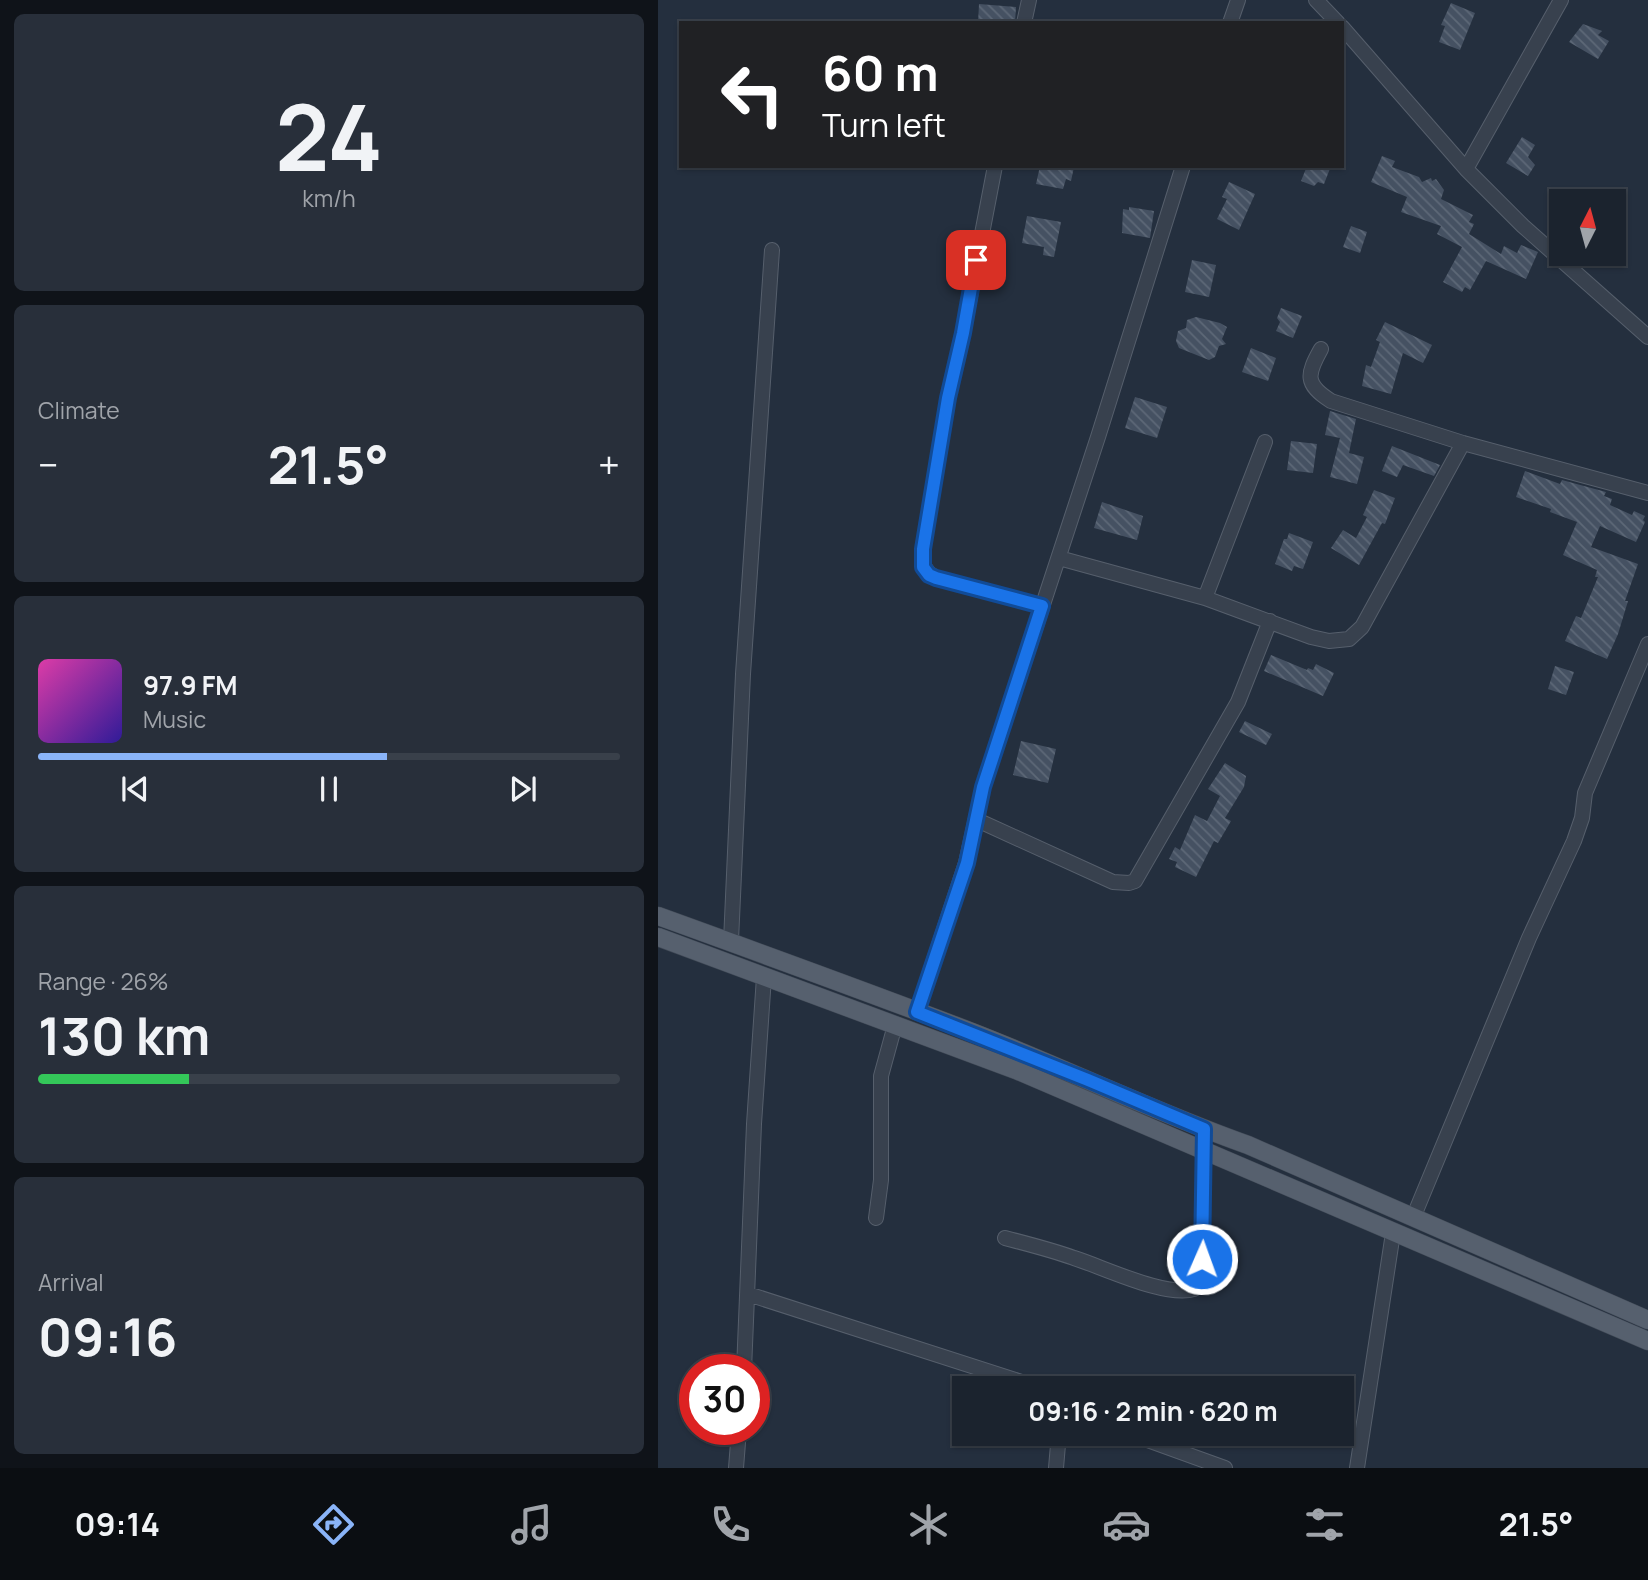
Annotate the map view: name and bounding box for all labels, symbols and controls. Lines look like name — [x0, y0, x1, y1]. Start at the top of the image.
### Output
text: 60 m — [822, 39, 939, 106]
icon: left — [707, 49, 798, 140]
text: 24 — [275, 74, 383, 198]
text: Turn left — [822, 103, 946, 147]
text: km/h — [302, 182, 356, 214]
north arrow — [1549, 189, 1626, 266]
map controls — [1549, 189, 1626, 266]
pin — [946, 230, 1006, 290]
icon: arrive — [957, 241, 995, 279]
text: Climate — [38, 394, 120, 426]
text: 21.5° — [268, 429, 389, 500]
text: − — [38, 438, 59, 490]
text: + — [598, 438, 620, 490]
text: 97.9 FM — [143, 667, 238, 703]
text: Music — [143, 703, 206, 735]
icon: previous — [116, 770, 154, 808]
icon: pause — [310, 770, 348, 808]
icon: next — [504, 770, 542, 808]
text: Range · 26% — [38, 965, 169, 997]
text: 130 km — [38, 1000, 210, 1071]
position arrow — [1165, 1222, 1239, 1296]
text: Arrival — [38, 1266, 104, 1298]
text: 09:16 — [38, 1301, 177, 1372]
speed limit sign: 30 — [679, 1354, 770, 1445]
text: 09:16 · 2 min · 620 m — [1028, 1393, 1278, 1429]
icon: directions — [309, 1500, 358, 1549]
icon: music — [507, 1500, 556, 1549]
icon: phone — [706, 1500, 755, 1549]
icon: climate — [904, 1500, 953, 1549]
icon: car — [1102, 1500, 1151, 1549]
icon: filters — [1300, 1500, 1349, 1549]
text: 09:14 — [75, 1502, 160, 1546]
text: 21.5° — [1499, 1502, 1573, 1546]

